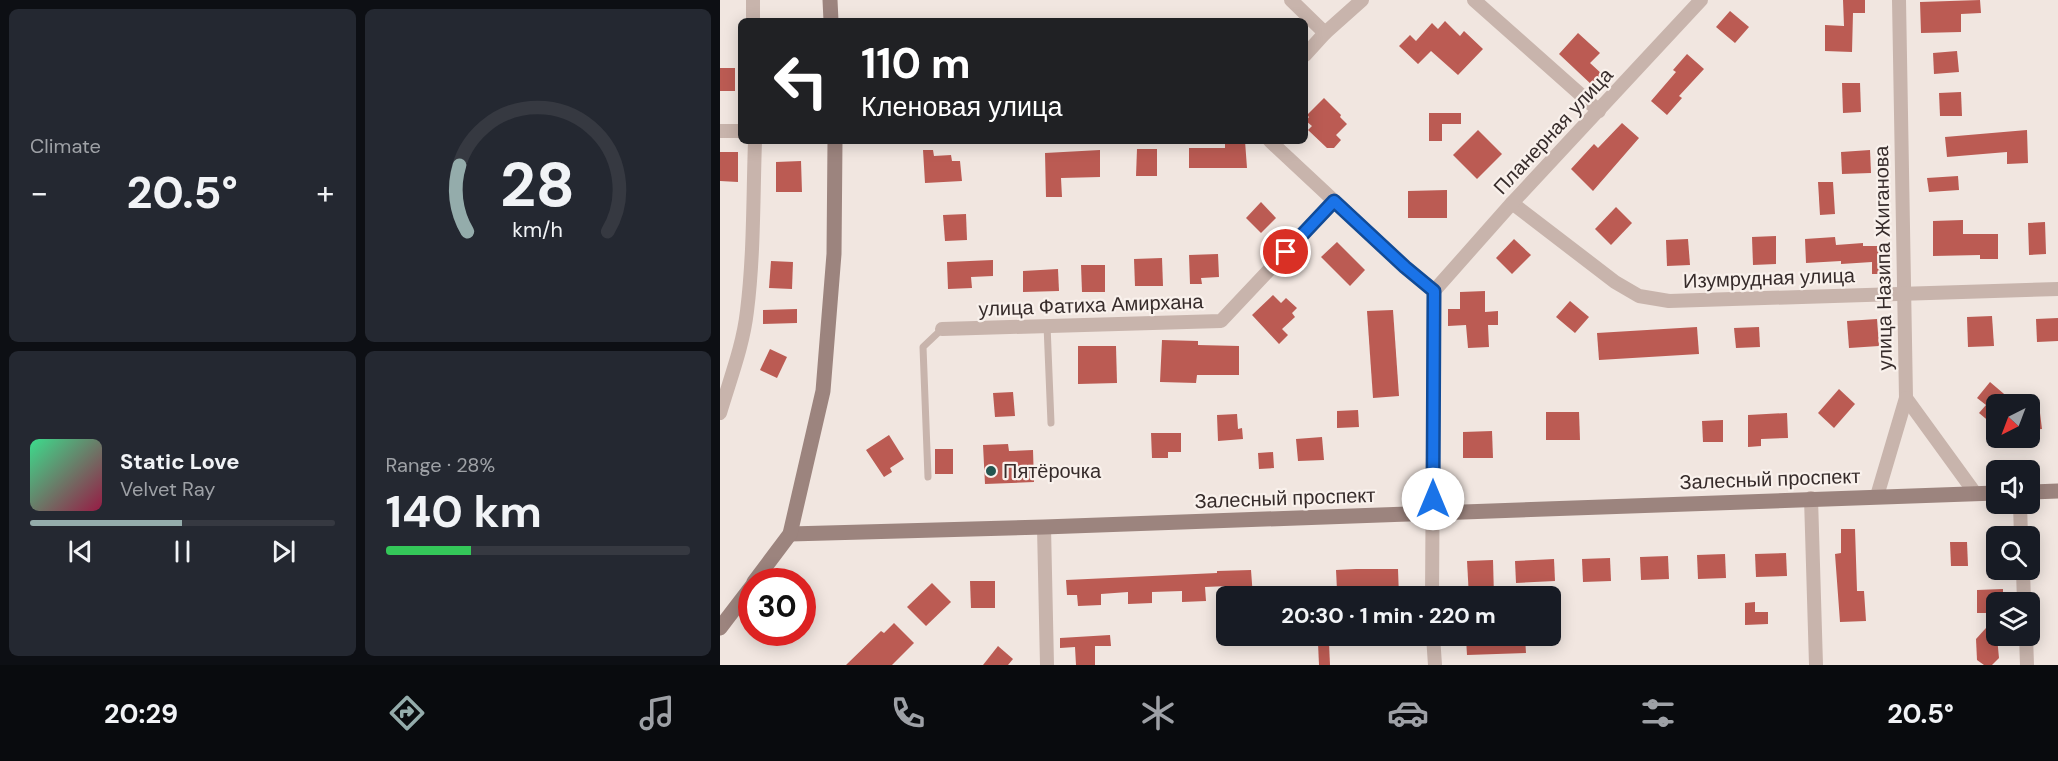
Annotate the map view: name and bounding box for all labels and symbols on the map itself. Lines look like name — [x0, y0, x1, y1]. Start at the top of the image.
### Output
street label: Планерная улица — [1488, 62, 1619, 200]
street label: улица Назипа Жиганова — [1868, 145, 1898, 370]
pin — [1260, 226, 1311, 277]
street label: Изумрудная улица — [1683, 262, 1856, 294]
street label: улица Фатиха Амирхана — [978, 288, 1205, 322]
north arrow — [1986, 394, 2040, 448]
place label: Пятёрочка — [1003, 458, 1102, 484]
street label: Залесный проспект — [1679, 463, 1861, 495]
marker: Пятёрочка — [984, 464, 998, 478]
position arrow — [1401, 467, 1465, 531]
street label: Залесный проспект — [1194, 482, 1376, 514]
speed limit sign: 30 — [738, 568, 816, 646]

